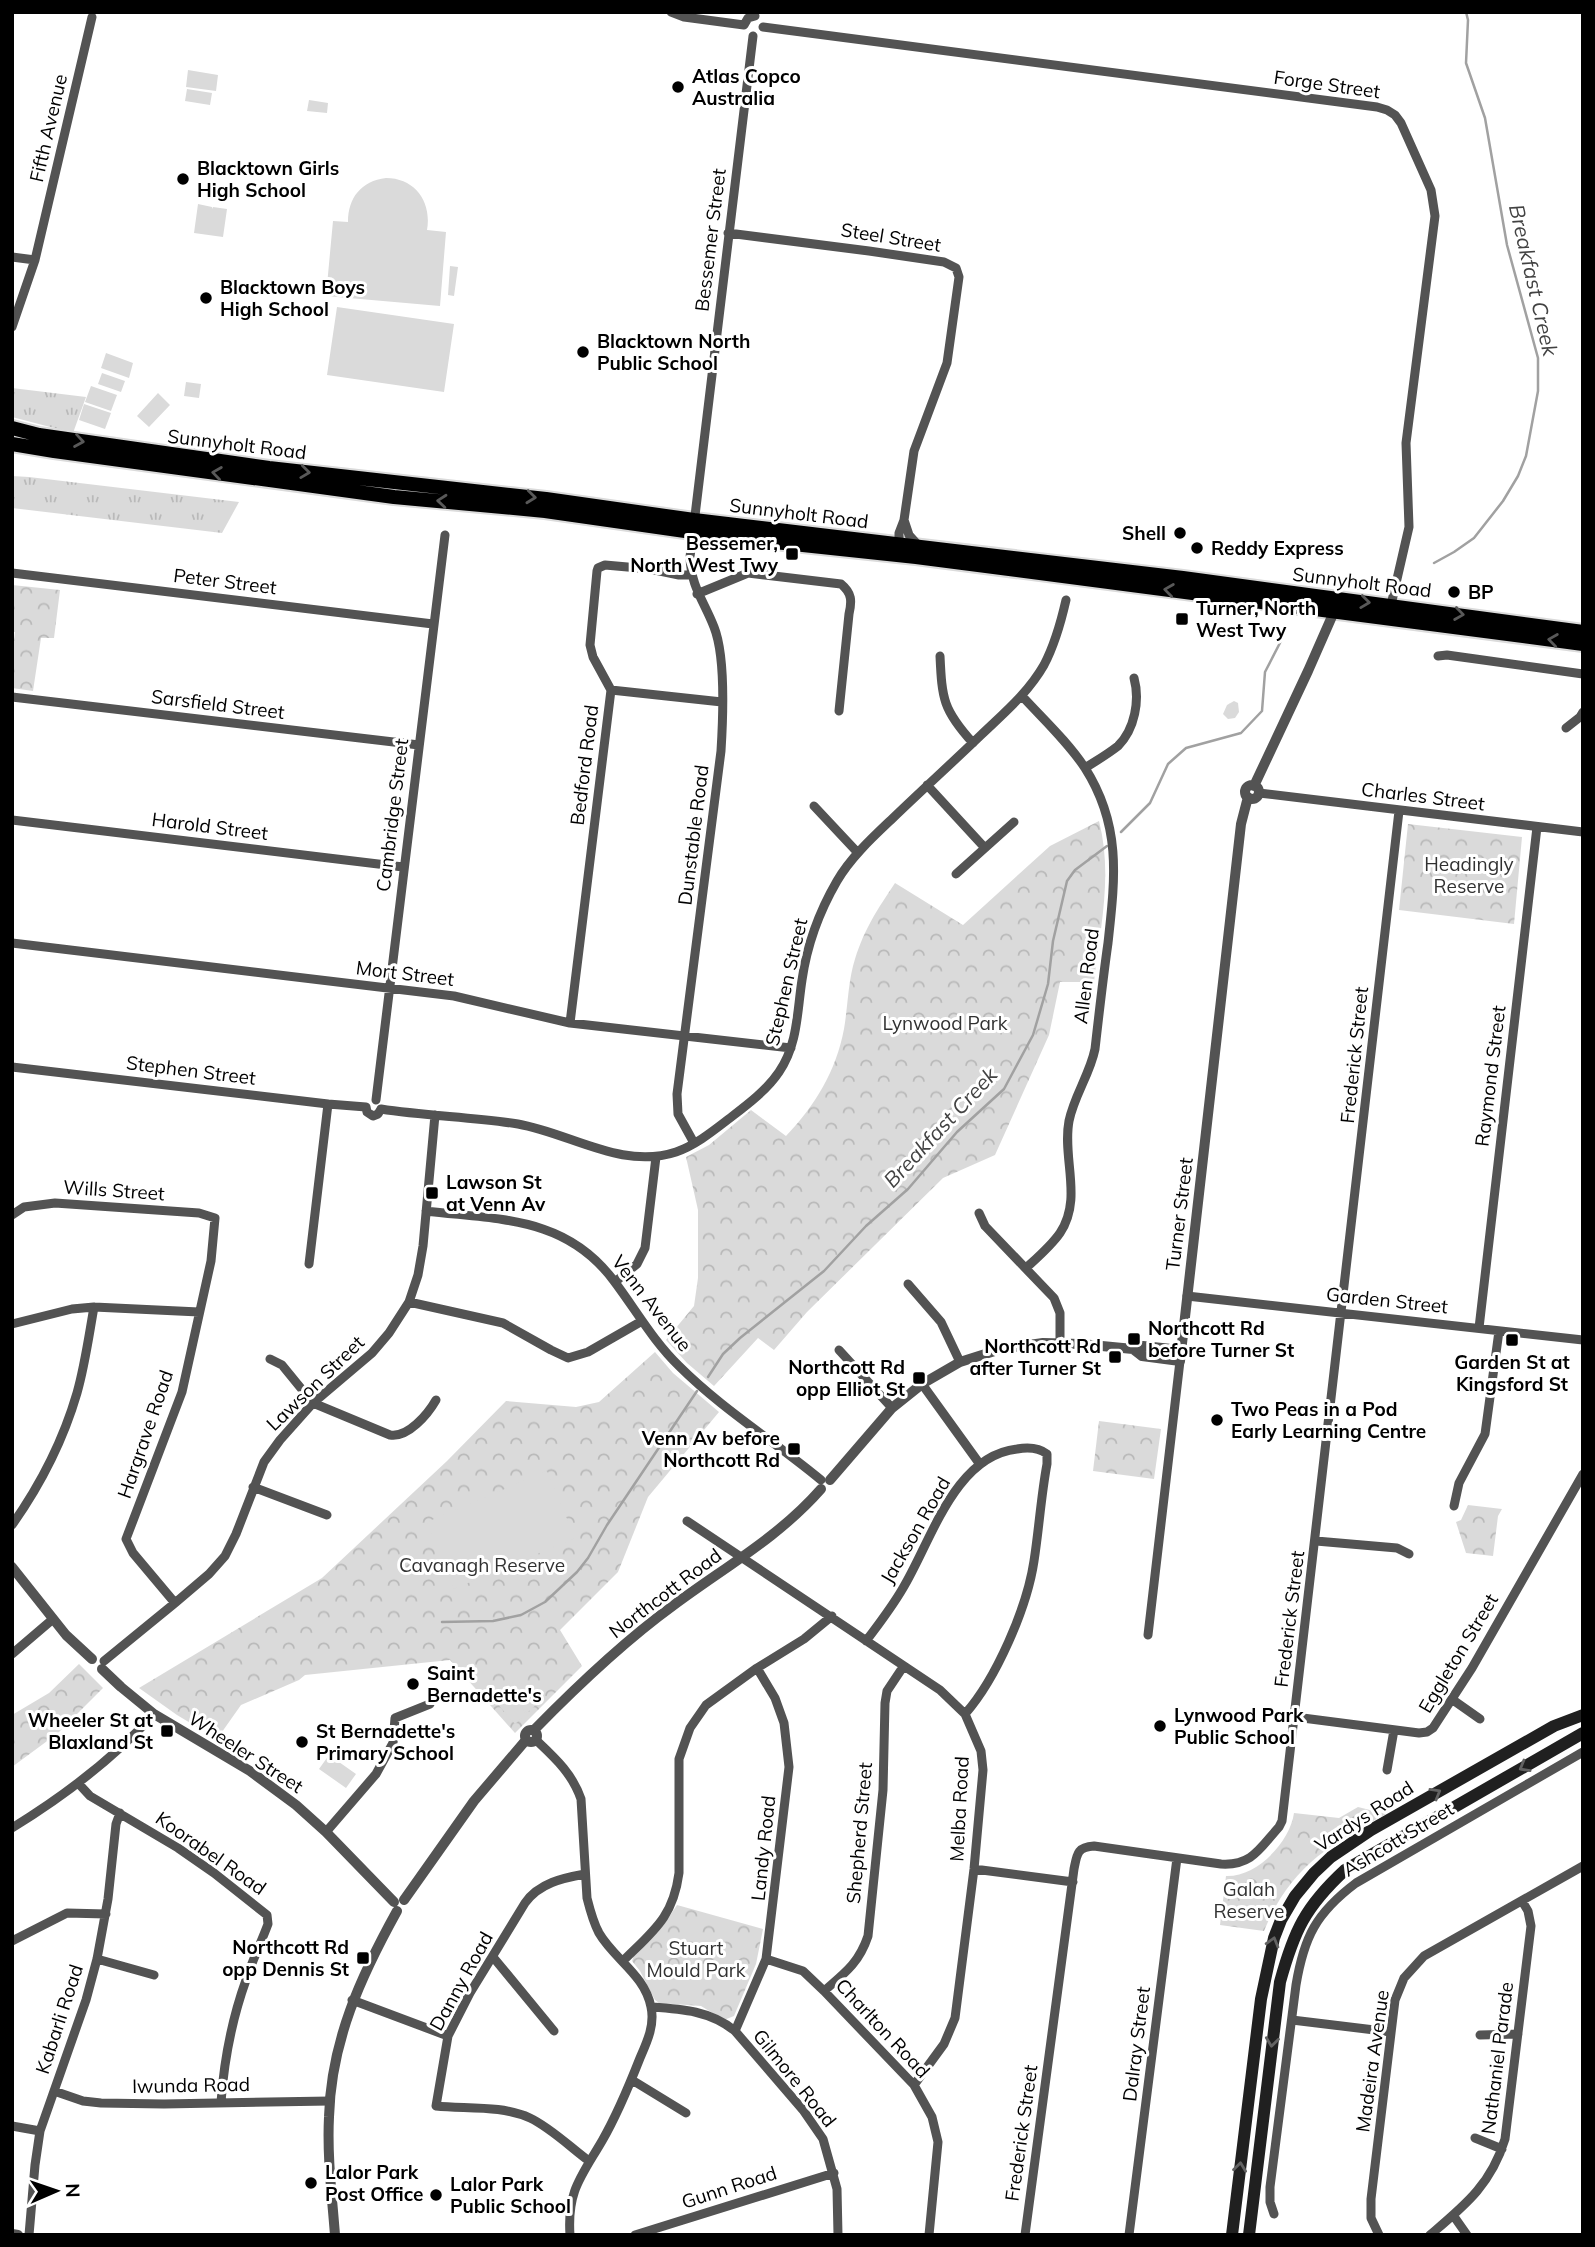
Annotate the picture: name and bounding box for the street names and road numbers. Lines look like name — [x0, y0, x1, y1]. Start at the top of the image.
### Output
street label: Forge Street — [1272, 65, 1382, 103]
street label: Fifth Avenue — [24, 72, 72, 184]
street label: Bessemer Street — [689, 167, 731, 313]
street label: Steel Street — [839, 217, 943, 257]
street label: Sunnyholt Road — [166, 424, 308, 464]
street label: Sunnyholt Road — [728, 493, 870, 533]
street label: Sunnyholt Road — [1291, 562, 1433, 602]
street label: Peter Street — [172, 563, 278, 599]
street label: Sarsfield Street — [150, 684, 286, 724]
street label: Bedford Road — [565, 703, 603, 827]
street label: Cambridge Street — [371, 737, 413, 893]
street label: Dunstable Road — [672, 763, 714, 907]
street label: Charles Street — [1360, 777, 1486, 816]
street label: Harold Street — [150, 807, 270, 845]
street label: Stephen Street — [760, 916, 812, 1048]
street label: Allen Road — [1068, 927, 1104, 1025]
street label: Mort Street — [355, 955, 456, 991]
street label: Frederick Street — [1335, 985, 1373, 1125]
street label: Raymond Street — [1469, 1004, 1511, 1148]
street label: Stephen Street — [125, 1050, 257, 1090]
street label: Turner Street — [1160, 1156, 1198, 1272]
street label: Wills Street — [62, 1174, 166, 1206]
street label: Venn Avenue — [607, 1250, 697, 1356]
street label: Garden Street — [1325, 1282, 1449, 1318]
street label: Lawson Street — [261, 1330, 369, 1436]
street label: Hargrave Road — [112, 1367, 178, 1501]
street label: Jackson Road — [875, 1472, 955, 1588]
street label: Northcott Road — [604, 1543, 726, 1643]
street label: Frederick Street — [1269, 1549, 1309, 1689]
street label: Eggleton Street — [1413, 1589, 1503, 1717]
street label: Wheeler Street — [184, 1706, 308, 1798]
street label: Melba Road — [944, 1756, 974, 1862]
street label: Shepherd Street — [841, 1761, 877, 1905]
street label: Vardys Road — [1310, 1775, 1418, 1857]
street label: Landy Road — [746, 1794, 780, 1902]
street label: Ashcott Street — [1338, 1796, 1458, 1881]
street label: Koorabel Road — [151, 1806, 271, 1900]
street label: Danny Road — [424, 1927, 498, 2035]
street label: Kabarli Road — [30, 1961, 88, 2077]
street label: Charlton Road — [831, 1973, 935, 2083]
street label: Nathaniel Parade — [1476, 1980, 1518, 2136]
street label: Dalray Street — [1117, 1985, 1155, 2103]
street label: Madeira Avenue — [1350, 1988, 1394, 2134]
street label: Gilmore Road — [748, 2024, 842, 2132]
street label: Frederick Street — [1000, 2063, 1042, 2203]
street label: Iwunda Road — [132, 2072, 250, 2098]
street label: Gunn Road — [678, 2160, 780, 2214]

